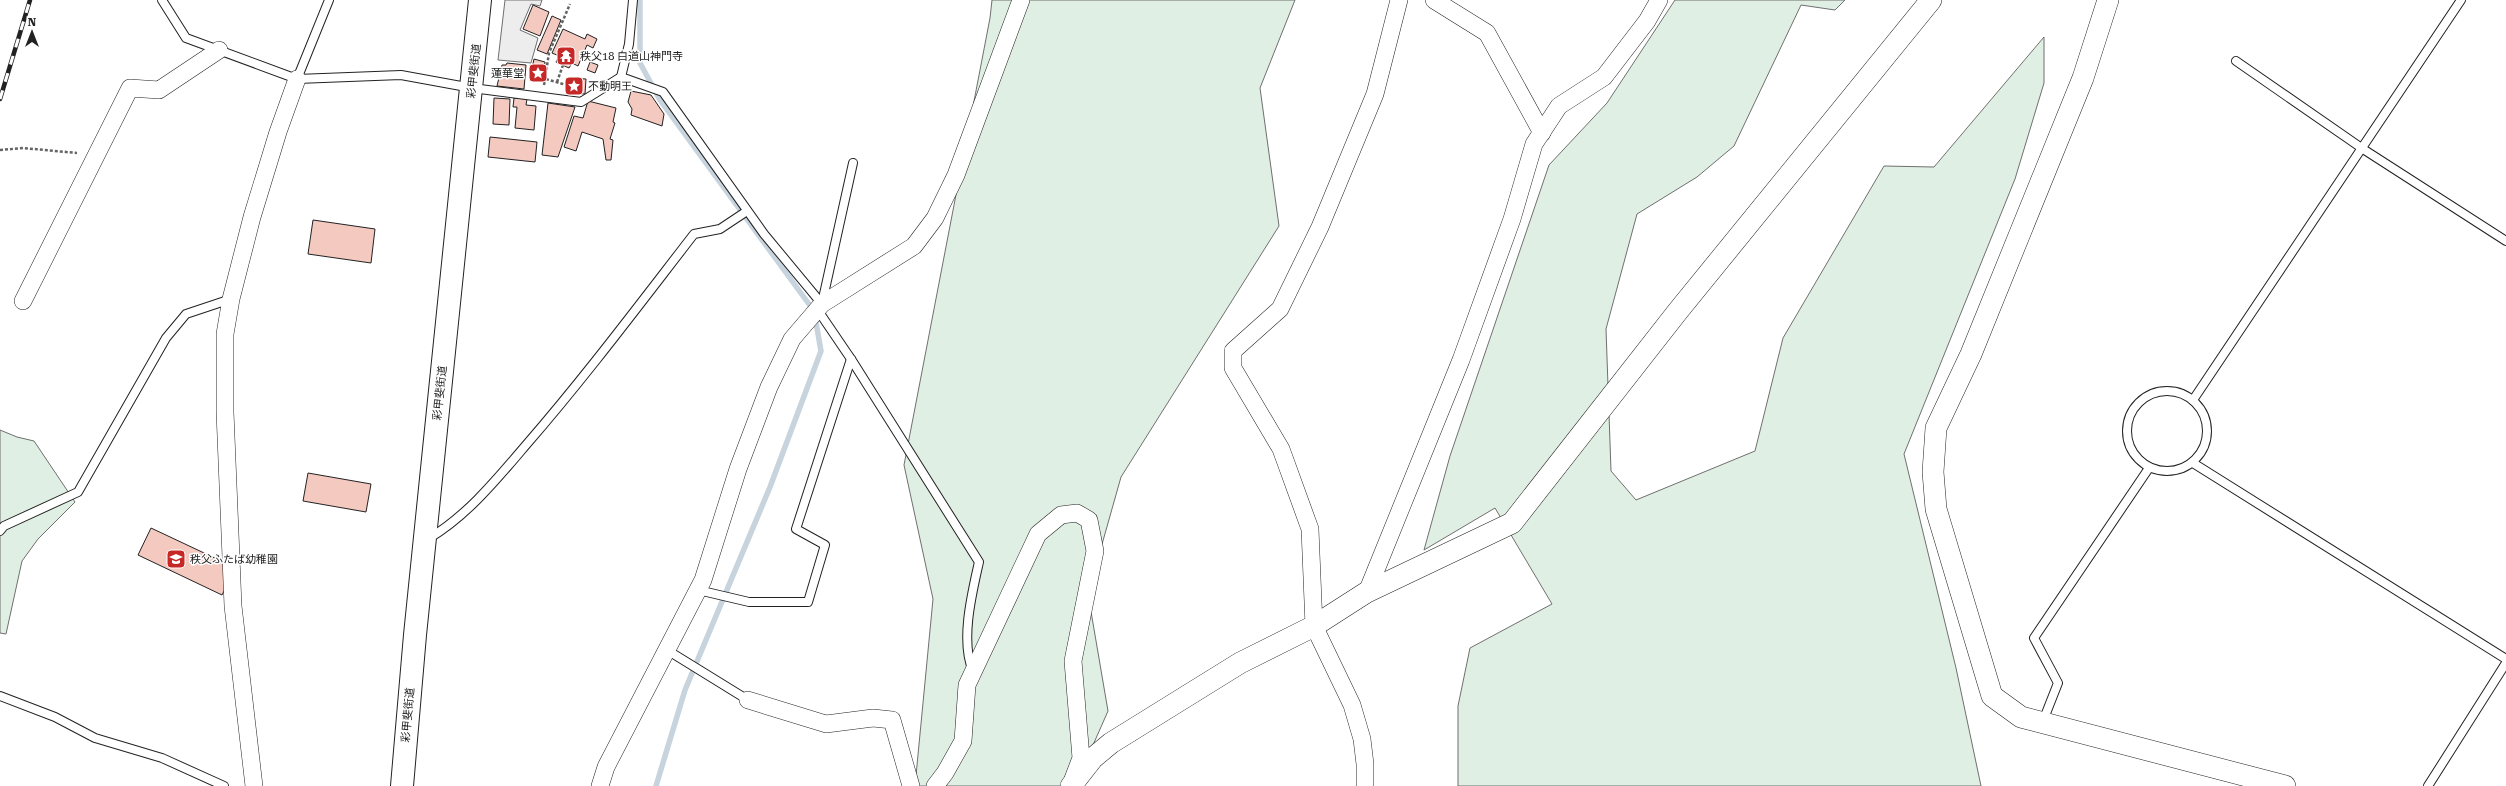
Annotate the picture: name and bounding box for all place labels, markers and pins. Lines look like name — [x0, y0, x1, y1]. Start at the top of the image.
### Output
temple icon: 秩父18 白道山神門寺 — [555, 45, 577, 67]
place label: 秩父18 白道山神門寺 — [580, 50, 683, 63]
place icon: 蓮華堂 — [527, 62, 549, 84]
place label: 蓮華堂 — [491, 67, 524, 80]
place icon: 不動明王 — [563, 75, 585, 97]
place label: 不動明王 — [588, 80, 632, 93]
school or university icon: 秩父ふたば幼稚園 — [165, 548, 187, 570]
place label: 秩父ふたば幼稚園 — [190, 553, 278, 566]

